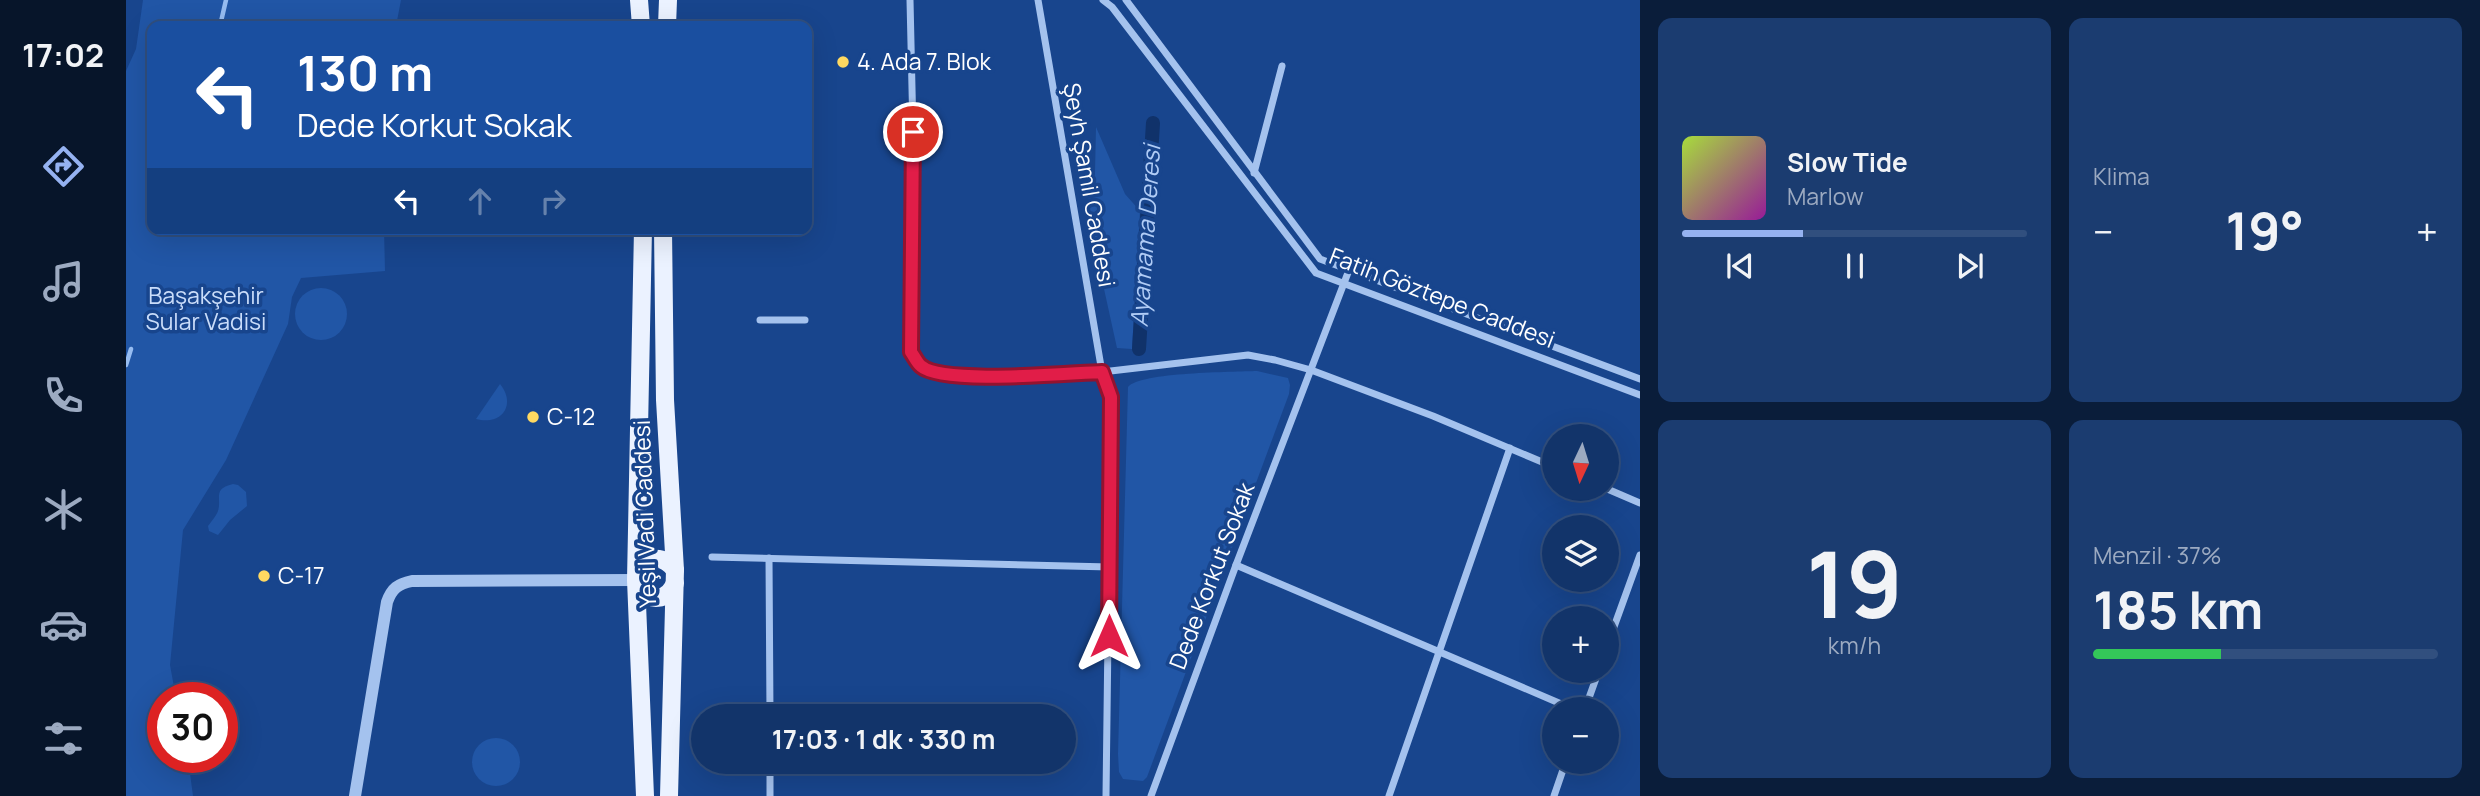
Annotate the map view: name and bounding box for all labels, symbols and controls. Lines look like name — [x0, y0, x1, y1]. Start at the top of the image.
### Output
text: 17:02 — [22, 33, 104, 77]
text: 130 m — [297, 39, 433, 106]
place label: 4. Ada 7. Blok — [857, 45, 992, 77]
icon: left — [182, 49, 273, 140]
marker: 4. Ada 7. Blok — [835, 54, 851, 70]
street label: Şeyh Şamil Caddesi — [1056, 80, 1124, 290]
pin — [883, 102, 943, 162]
text: Dede Korkut Sokak — [297, 103, 572, 147]
icon: arrive — [894, 113, 932, 151]
water label: Ayamama Deresi — [1122, 140, 1168, 328]
icon: directions — [39, 142, 88, 191]
text: Slow Tide — [1787, 144, 1908, 180]
text: Klima — [2093, 160, 2150, 192]
text: Marlow — [1787, 180, 1864, 212]
icon: left — [388, 182, 426, 220]
icon: ahead — [461, 182, 499, 220]
icon: right — [534, 182, 572, 220]
text: 19° — [2226, 195, 2304, 266]
text: − — [2093, 205, 2114, 257]
text: + — [2416, 205, 2438, 257]
street label: Fatih Göztepe Caddesi — [1325, 239, 1560, 355]
icon: previous — [1721, 247, 1759, 285]
icon: pause — [1836, 247, 1874, 285]
icon: next — [1951, 247, 1989, 285]
icon: music — [39, 257, 88, 306]
park label: Başakşehir Sular Vadisi — [146, 279, 266, 337]
icon: phone — [39, 371, 88, 420]
place label: C-12 — [547, 400, 595, 432]
marker: C-12 — [525, 409, 541, 425]
street label: Yeşil Vadi Caddesi — [625, 419, 663, 609]
north arrow — [1542, 424, 1619, 500]
map controls — [1542, 424, 1619, 774]
street label: Dede Korkut Sokak — [1161, 477, 1262, 674]
icon: climate — [39, 485, 88, 534]
button: layers — [1542, 515, 1619, 592]
text: 19 — [1806, 521, 1903, 645]
text: Menzil · 37% — [2093, 539, 2221, 571]
place label: C-17 — [278, 559, 325, 591]
marker: C-17 — [256, 568, 272, 584]
text: 185 km — [2093, 574, 2263, 645]
position arrow — [1072, 599, 1146, 673]
icon: car — [39, 600, 88, 649]
button: + — [1542, 606, 1619, 683]
text: km/h — [1828, 629, 1881, 661]
speed limit sign: 30 — [147, 682, 238, 773]
button: − — [1542, 697, 1619, 774]
icon: filters — [39, 714, 88, 763]
text: 17:03 · 1 dk · 330 m — [772, 721, 995, 757]

